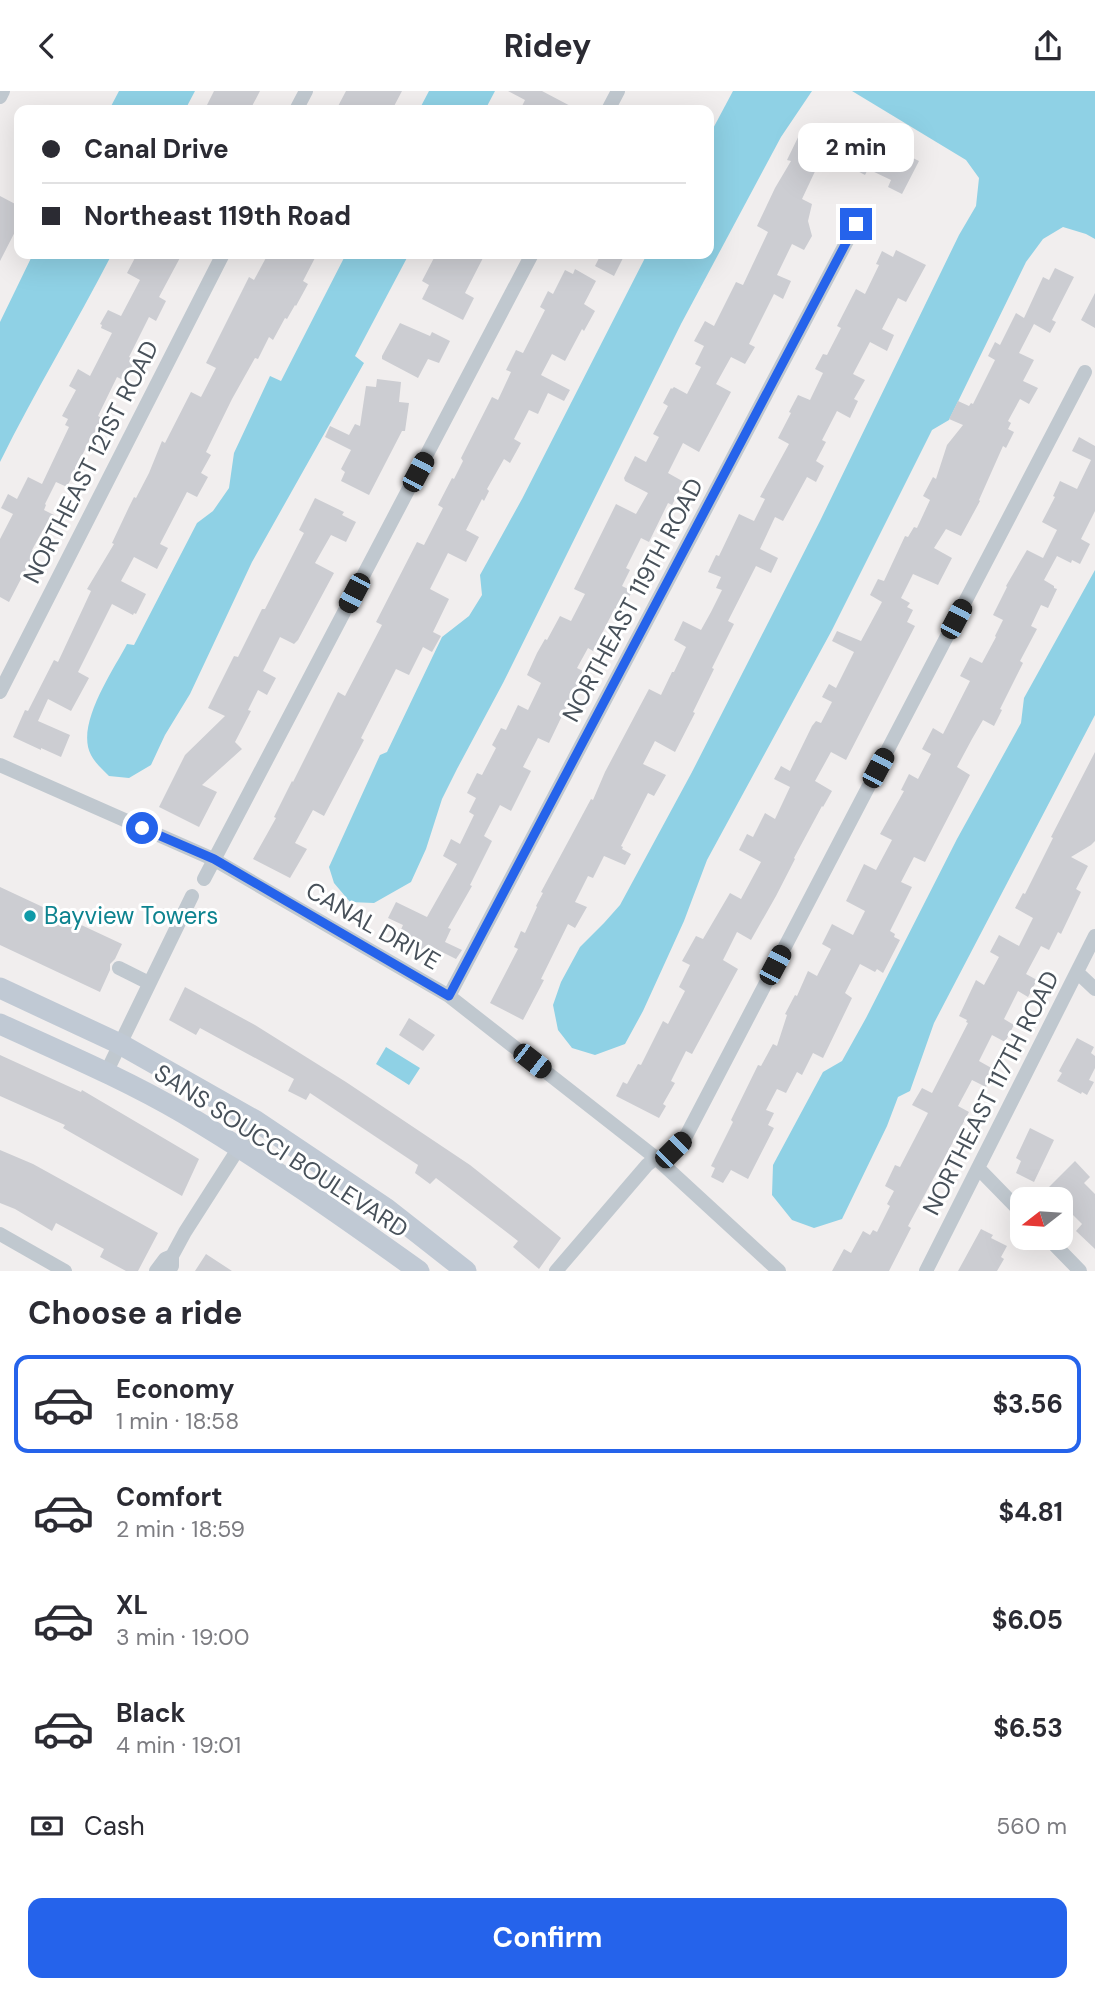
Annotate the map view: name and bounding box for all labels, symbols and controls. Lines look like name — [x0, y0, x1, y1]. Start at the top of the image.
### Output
text: Ridey — [504, 25, 591, 67]
icon: back — [28, 27, 66, 65]
icon: share — [1029, 27, 1067, 65]
callout: 2 min — [798, 123, 914, 171]
text: Canal Drive — [84, 132, 229, 166]
text: 2 min — [826, 132, 886, 162]
text: Northeast 119th Road — [84, 199, 351, 233]
route end — [840, 208, 872, 240]
street label: NORTHEAST 121ST ROAD — [16, 335, 165, 588]
car — [399, 449, 438, 495]
street label: NORTHEAST 119TH ROAD — [555, 473, 710, 727]
car — [335, 570, 374, 616]
car — [937, 596, 976, 642]
car — [859, 745, 898, 791]
route start — [126, 812, 158, 844]
street label: CANAL DRIVE — [300, 875, 446, 977]
place label: Bayview Towers — [44, 900, 218, 931]
marker: Bayview Towers — [22, 908, 38, 924]
car — [756, 942, 795, 988]
street label: NORTHEAST 117TH ROAD — [915, 965, 1066, 1220]
car — [509, 1040, 556, 1082]
street label: SANS SOUCCI BOULEVARD — [148, 1057, 414, 1244]
car — [651, 1128, 696, 1172]
north arrow — [1010, 1187, 1073, 1249]
map controls — [1010, 1187, 1073, 1250]
text: Choose a ride — [28, 1292, 243, 1334]
text: Economy — [116, 1372, 234, 1406]
icon: car — [32, 1373, 95, 1436]
text: $3.56 — [992, 1387, 1063, 1421]
text: 1 min · 18:58 — [116, 1406, 239, 1436]
text: Comfort — [116, 1480, 222, 1514]
icon: car — [32, 1481, 95, 1544]
text: $4.81 — [998, 1495, 1063, 1529]
text: 2 min · 18:59 — [116, 1514, 245, 1544]
text: XL — [116, 1588, 148, 1622]
icon: car — [32, 1589, 95, 1652]
text: $6.05 — [992, 1603, 1063, 1637]
text: 3 min · 19:00 — [116, 1622, 249, 1652]
text: Black — [116, 1696, 186, 1730]
icon: car — [32, 1697, 95, 1760]
text: $6.53 — [993, 1711, 1063, 1745]
text: 4 min · 19:01 — [116, 1730, 241, 1760]
icon: cash — [28, 1807, 66, 1845]
text: Cash — [84, 1809, 145, 1843]
text: 560 m — [996, 1811, 1067, 1841]
button: Confirm — [28, 1898, 1067, 1978]

